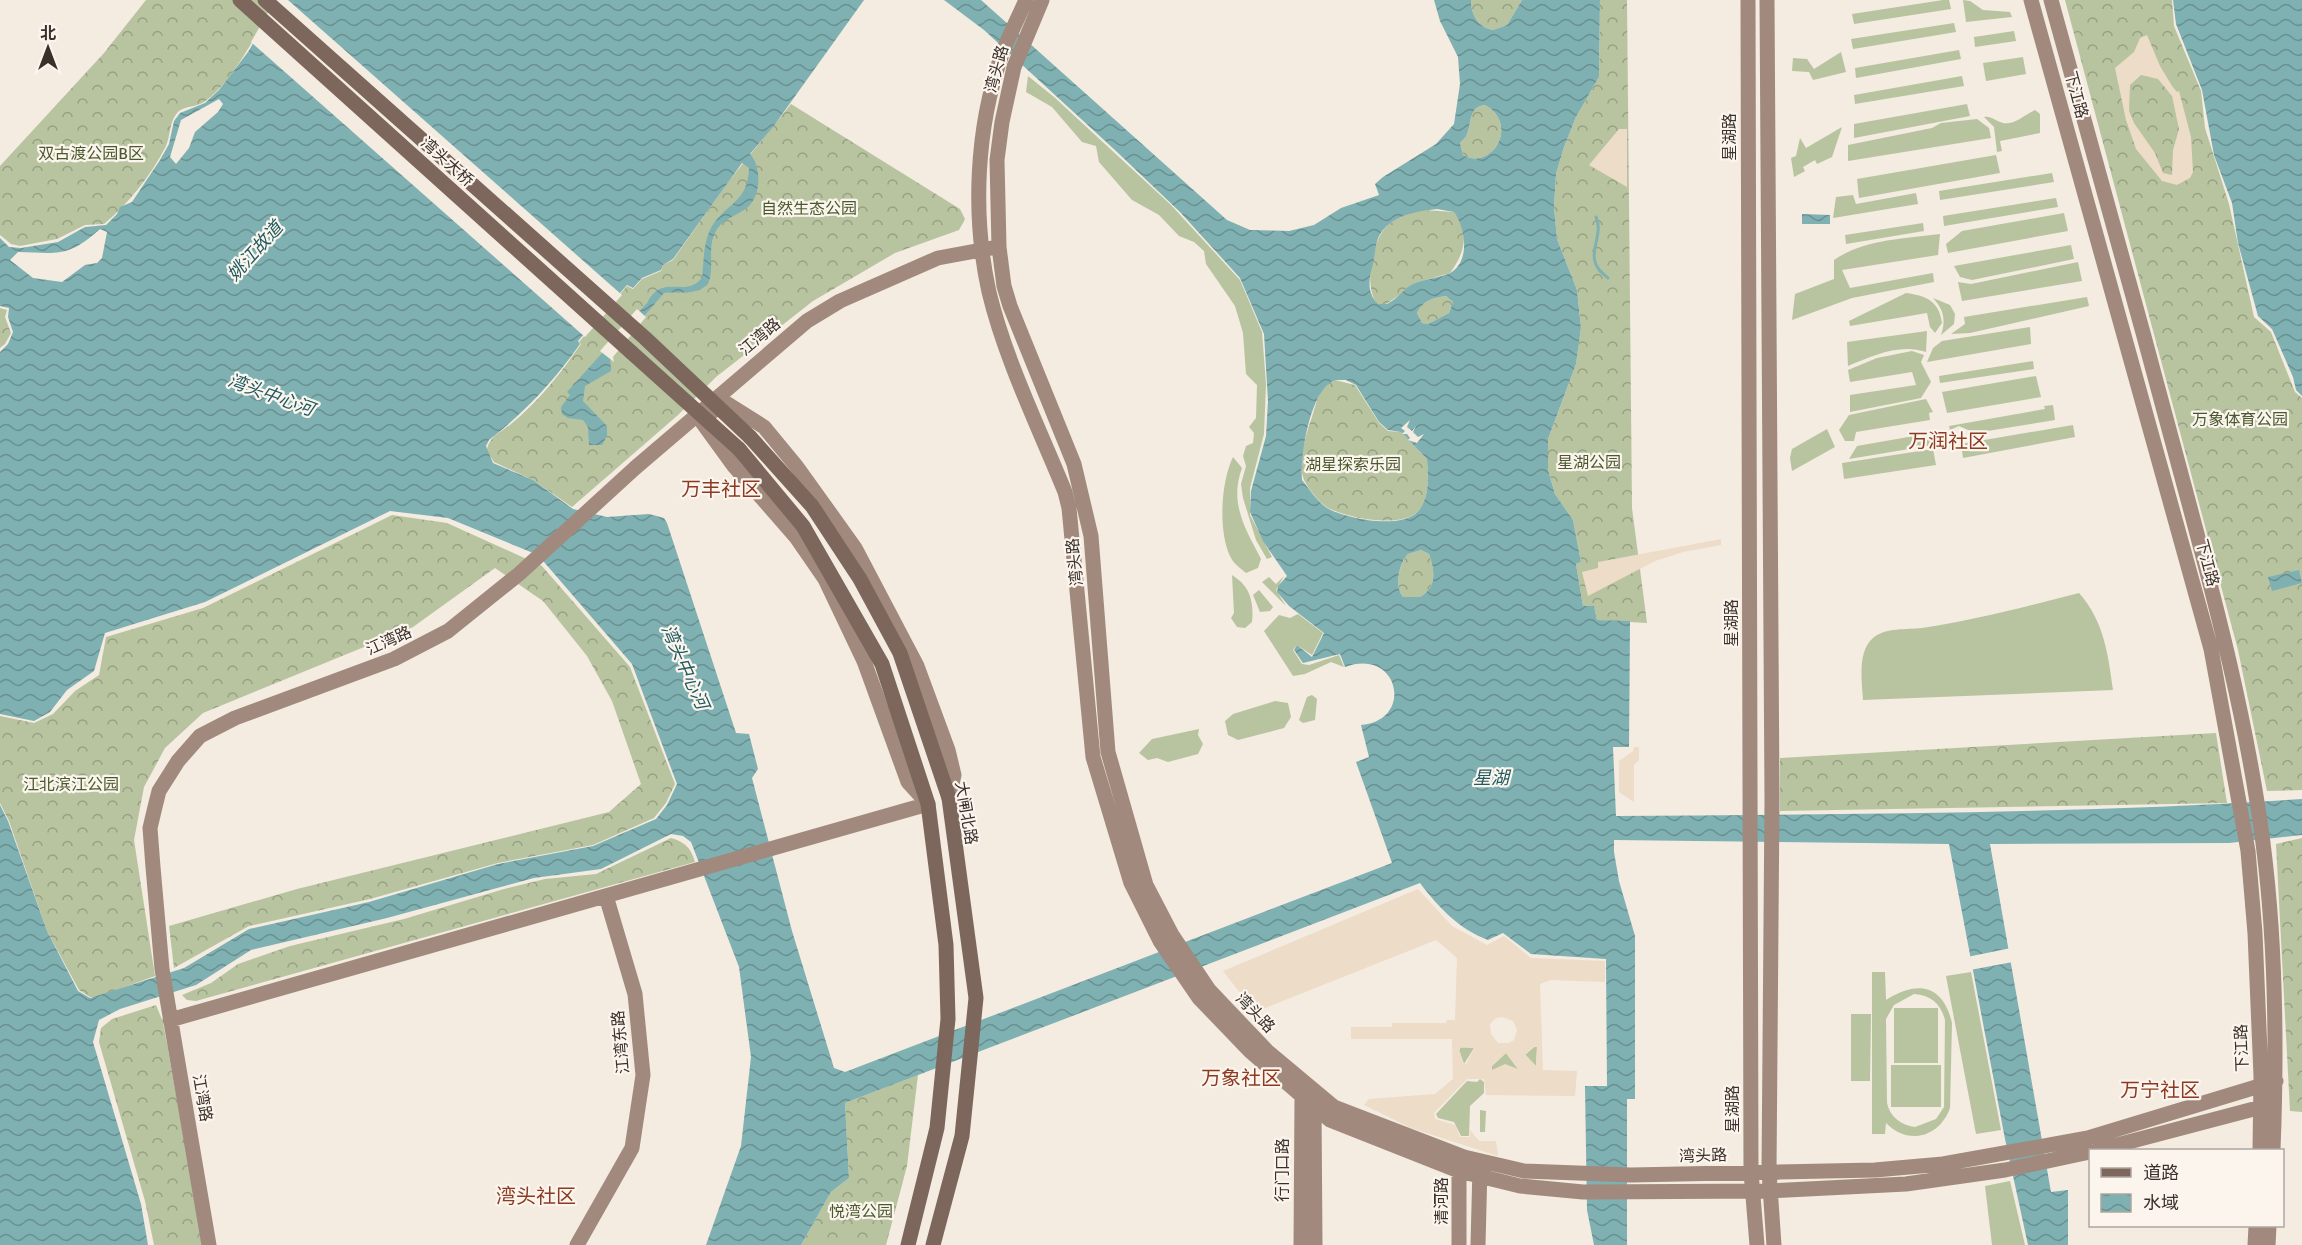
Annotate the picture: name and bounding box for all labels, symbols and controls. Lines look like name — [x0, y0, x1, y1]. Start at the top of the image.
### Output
north arrow — [18, 18, 78, 78]
text: 北 — [40, 24, 56, 44]
street label: 湾头路 — [981, 43, 1013, 95]
street label: 下江路 — [2060, 69, 2092, 121]
street label: 星湖路 — [1720, 113, 1740, 161]
street label: 湾头大桥 — [417, 133, 477, 191]
park label: 双古渡公园B区 — [38, 144, 144, 164]
park label: 自然生态公园 — [761, 199, 857, 219]
water label: 姚江故道 — [223, 215, 289, 285]
street label: 江湾路 — [735, 314, 785, 360]
water label: 湾头中心河 — [225, 369, 320, 422]
park label: 万象体育公园 — [2192, 410, 2288, 430]
district label: 万润社区 — [1908, 429, 1988, 454]
park label: 星湖公园 — [1557, 453, 1621, 473]
park label: 湖星探索乐园 — [1305, 455, 1401, 475]
district label: 万丰社区 — [681, 477, 761, 502]
street label: 湾头路 — [1063, 537, 1087, 587]
street label: 下江路 — [2191, 537, 2223, 589]
street label: 星湖路 — [1722, 599, 1742, 647]
water label: 湾头中心河 — [657, 621, 715, 715]
street label: 江湾路 — [363, 622, 415, 660]
water label: 星湖 — [1473, 767, 1512, 789]
park label: 江北滨江公园 — [23, 775, 119, 795]
street label: 大闸北路 — [951, 780, 981, 846]
street label: 湾头路 — [1231, 989, 1279, 1037]
street label: 江湾东路 — [608, 1009, 634, 1075]
street label: 下江路 — [2231, 1024, 2253, 1072]
district label: 万象社区 — [1201, 1066, 1281, 1091]
street label: 江湾路 — [188, 1073, 216, 1123]
district label: 万宁社区 — [2120, 1078, 2200, 1103]
street label: 星湖路 — [1723, 1085, 1743, 1133]
street label: 行门口路 — [1273, 1138, 1293, 1202]
street label: 湾头路 — [1679, 1145, 1727, 1167]
legend — [2089, 1149, 2284, 1227]
text: 道路 — [2143, 1162, 2179, 1184]
street label: 清河路 — [1432, 1177, 1452, 1225]
district label: 湾头社区 — [496, 1184, 576, 1209]
text: 水域 — [2143, 1192, 2179, 1214]
park label: 悦湾公园 — [829, 1202, 893, 1222]

